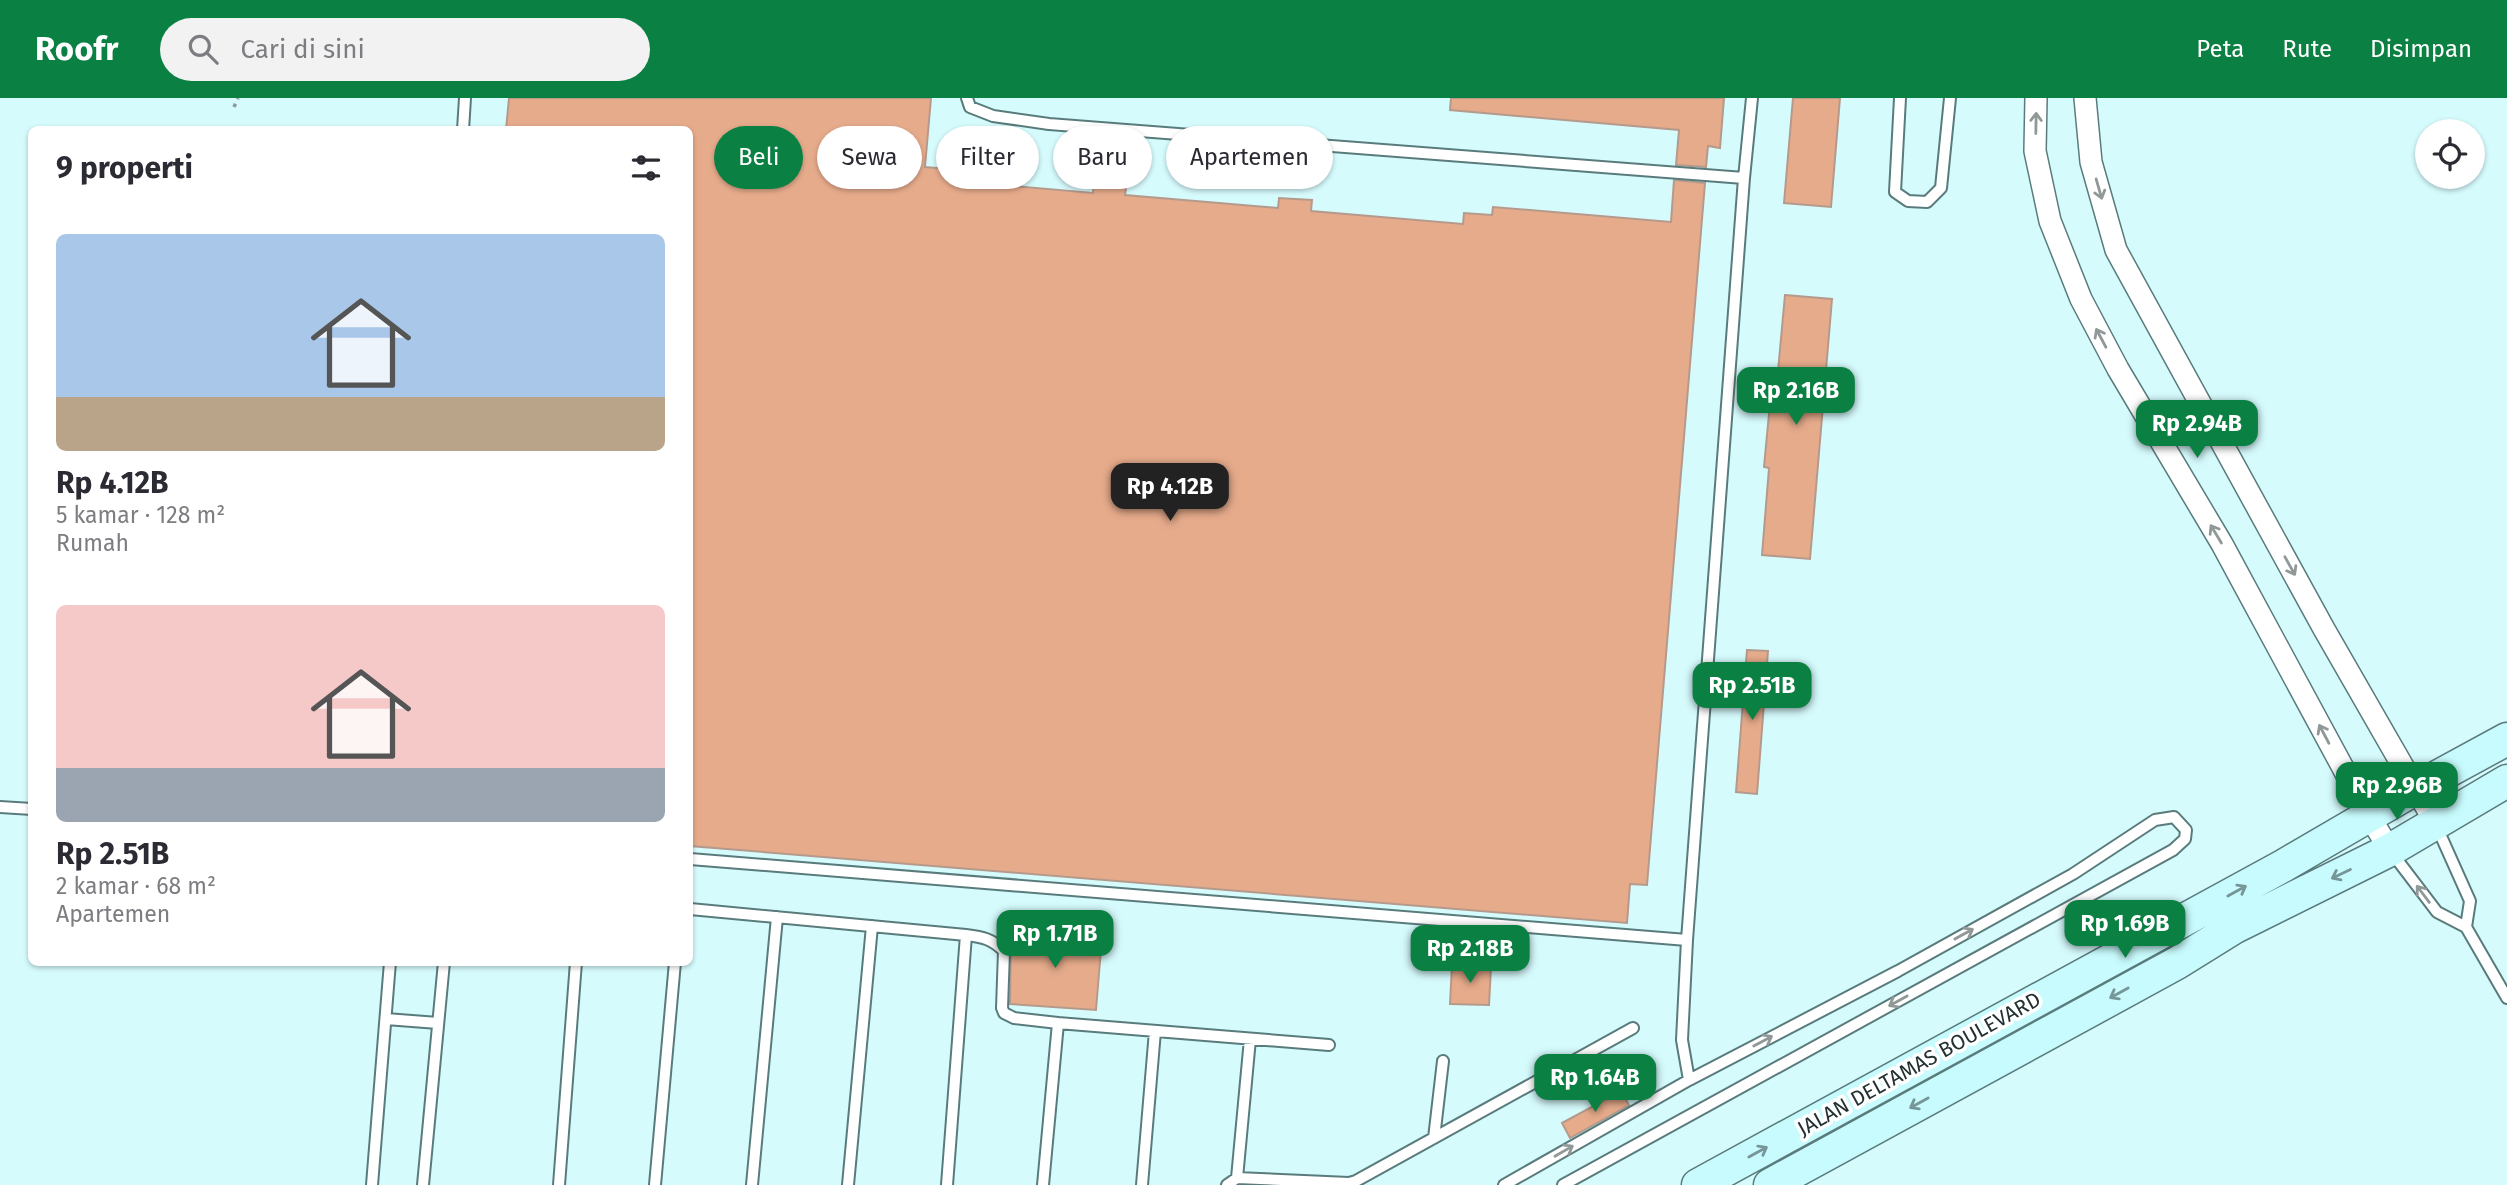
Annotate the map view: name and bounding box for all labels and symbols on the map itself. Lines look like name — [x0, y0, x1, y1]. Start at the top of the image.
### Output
one-way arrow — [2029, 112, 2042, 135]
one-way arrow — [2093, 178, 2106, 200]
one-way arrow — [2094, 328, 2108, 349]
pin: Rp 2.16B — [1724, 368, 1868, 427]
pin: Rp 2.94B — [2125, 400, 2269, 460]
pin: Rp 4.12B — [1098, 464, 1242, 523]
one-way arrow — [2209, 525, 2223, 545]
one-way arrow — [2284, 555, 2297, 576]
pin: Rp 2.51B — [1680, 662, 1824, 722]
one-way arrow — [2317, 725, 2331, 745]
pin: Rp 2.96B — [2325, 762, 2469, 822]
one-way arrow — [2331, 867, 2352, 881]
one-way arrow — [2227, 884, 2247, 898]
one-way arrow — [2416, 885, 2431, 904]
pin: Rp 1.69B — [2053, 900, 2197, 960]
pin: Rp 1.71B — [983, 910, 1127, 970]
pin: Rp 2.18B — [1398, 926, 1542, 985]
one-way arrow — [1953, 927, 1973, 941]
street label: JALAN DELTAMAS BOULEVARD — [1793, 986, 2045, 1142]
one-way arrow — [2109, 986, 2129, 1000]
one-way arrow — [1888, 995, 1909, 1008]
one-way arrow — [1752, 1034, 1773, 1048]
pin: Rp 1.64B — [1523, 1054, 1667, 1114]
one-way arrow — [1910, 1096, 1930, 1110]
one-way arrow — [1553, 1144, 1573, 1158]
one-way arrow — [1747, 1145, 1767, 1159]

